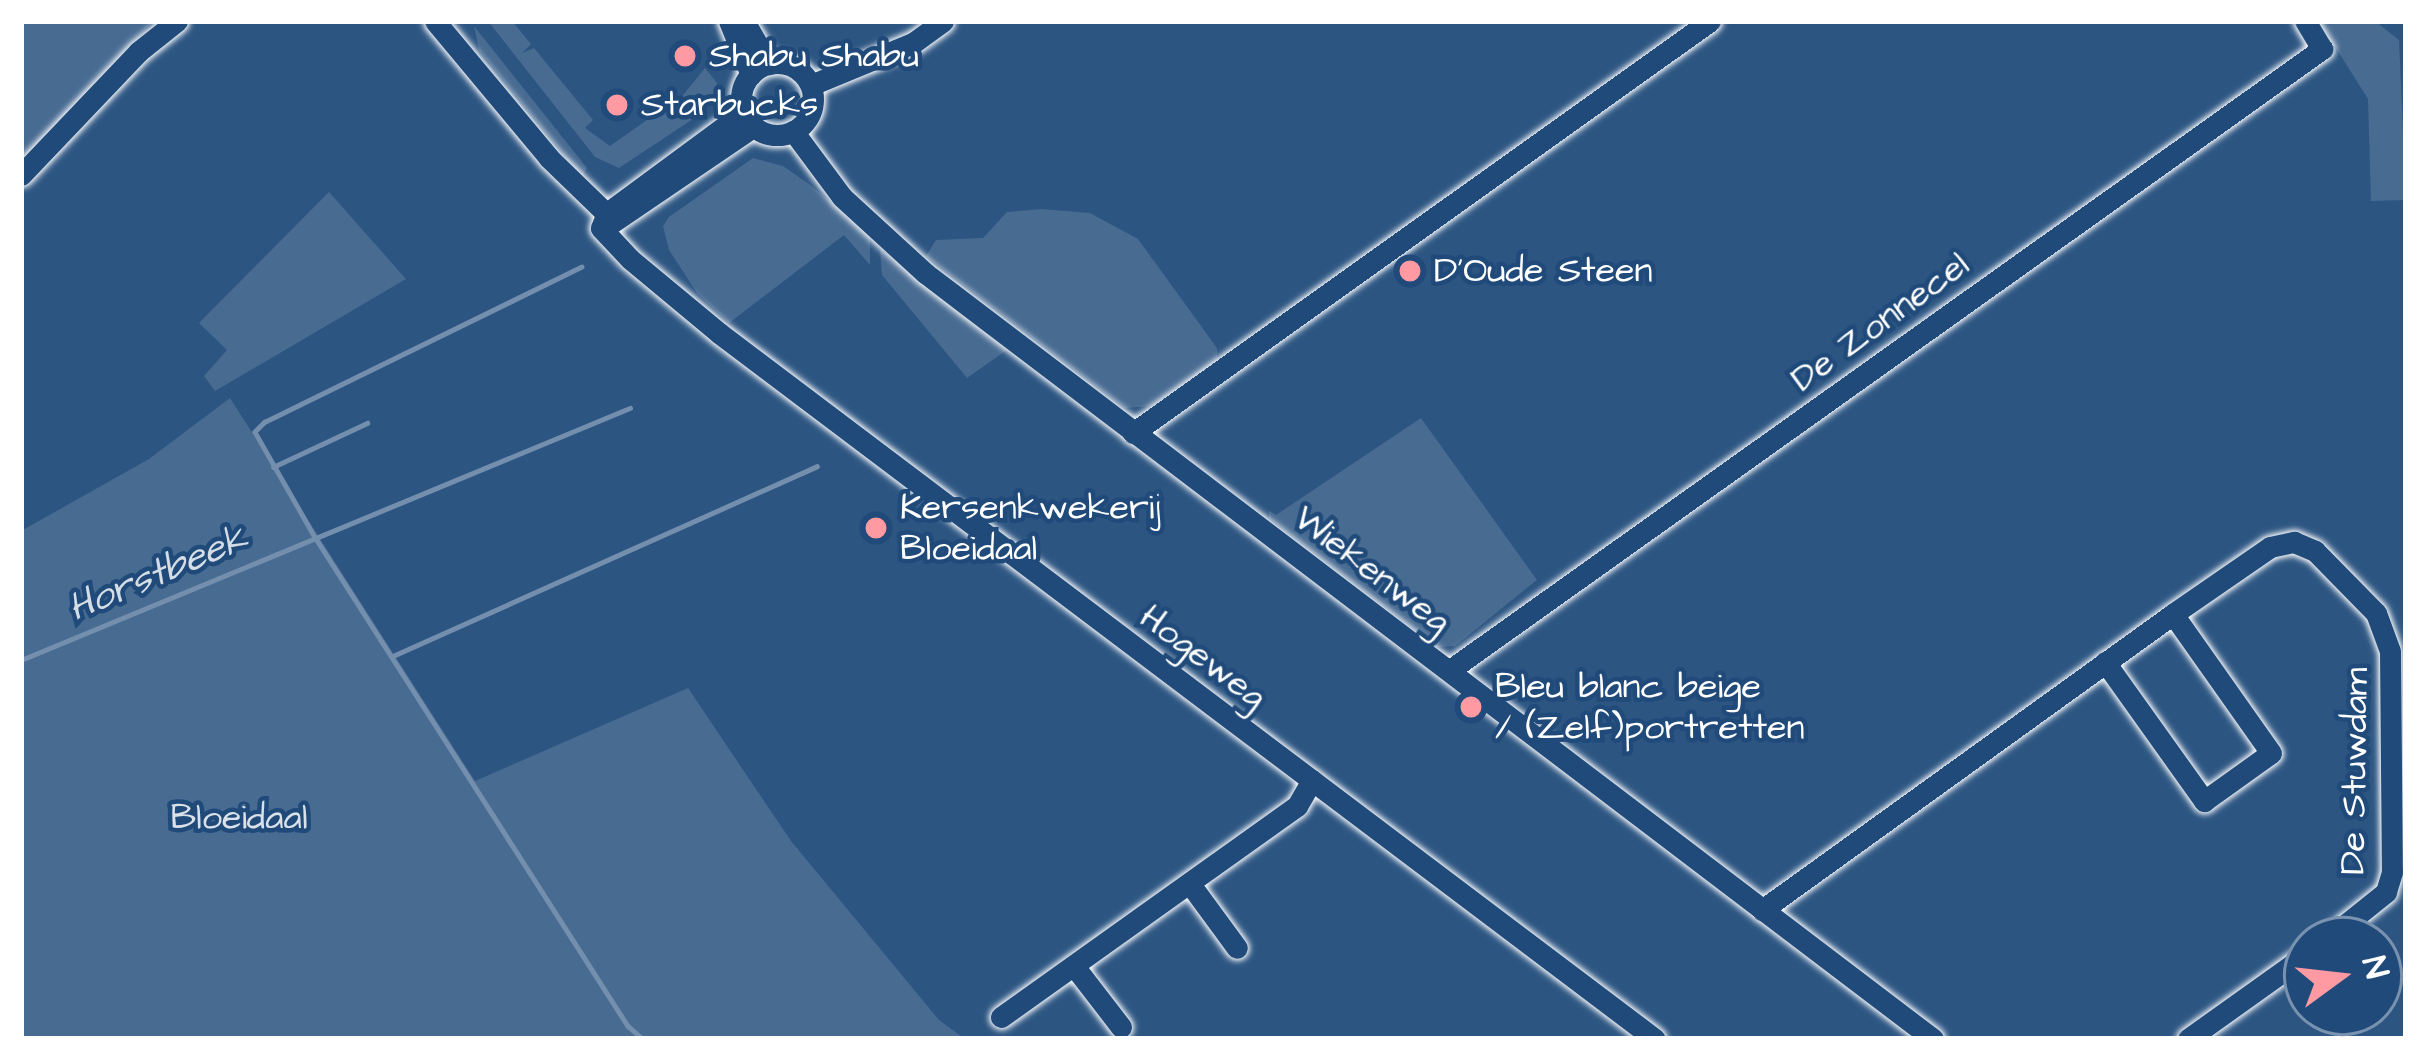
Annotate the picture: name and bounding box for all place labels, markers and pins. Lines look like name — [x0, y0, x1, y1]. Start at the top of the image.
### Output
place label: Shabu Shabu — [709, 34, 919, 78]
marker: Shabu Shabu — [672, 43, 698, 69]
place label: Starbucks — [641, 83, 818, 127]
marker: Starbucks — [604, 92, 630, 118]
place label: D'Oude Steen — [1434, 249, 1653, 293]
marker: D'Oude Steen — [1397, 258, 1423, 284]
place label: Kersenkwekerij Bloeidaal — [900, 485, 1161, 570]
marker: Kersenkwekerij Bloeidaal — [863, 515, 889, 541]
place label: Bleu blanc beige / (Zelf)portretten — [1495, 664, 1805, 749]
marker: Bleu blanc beige / (Zelf)portretten — [1458, 694, 1484, 720]

